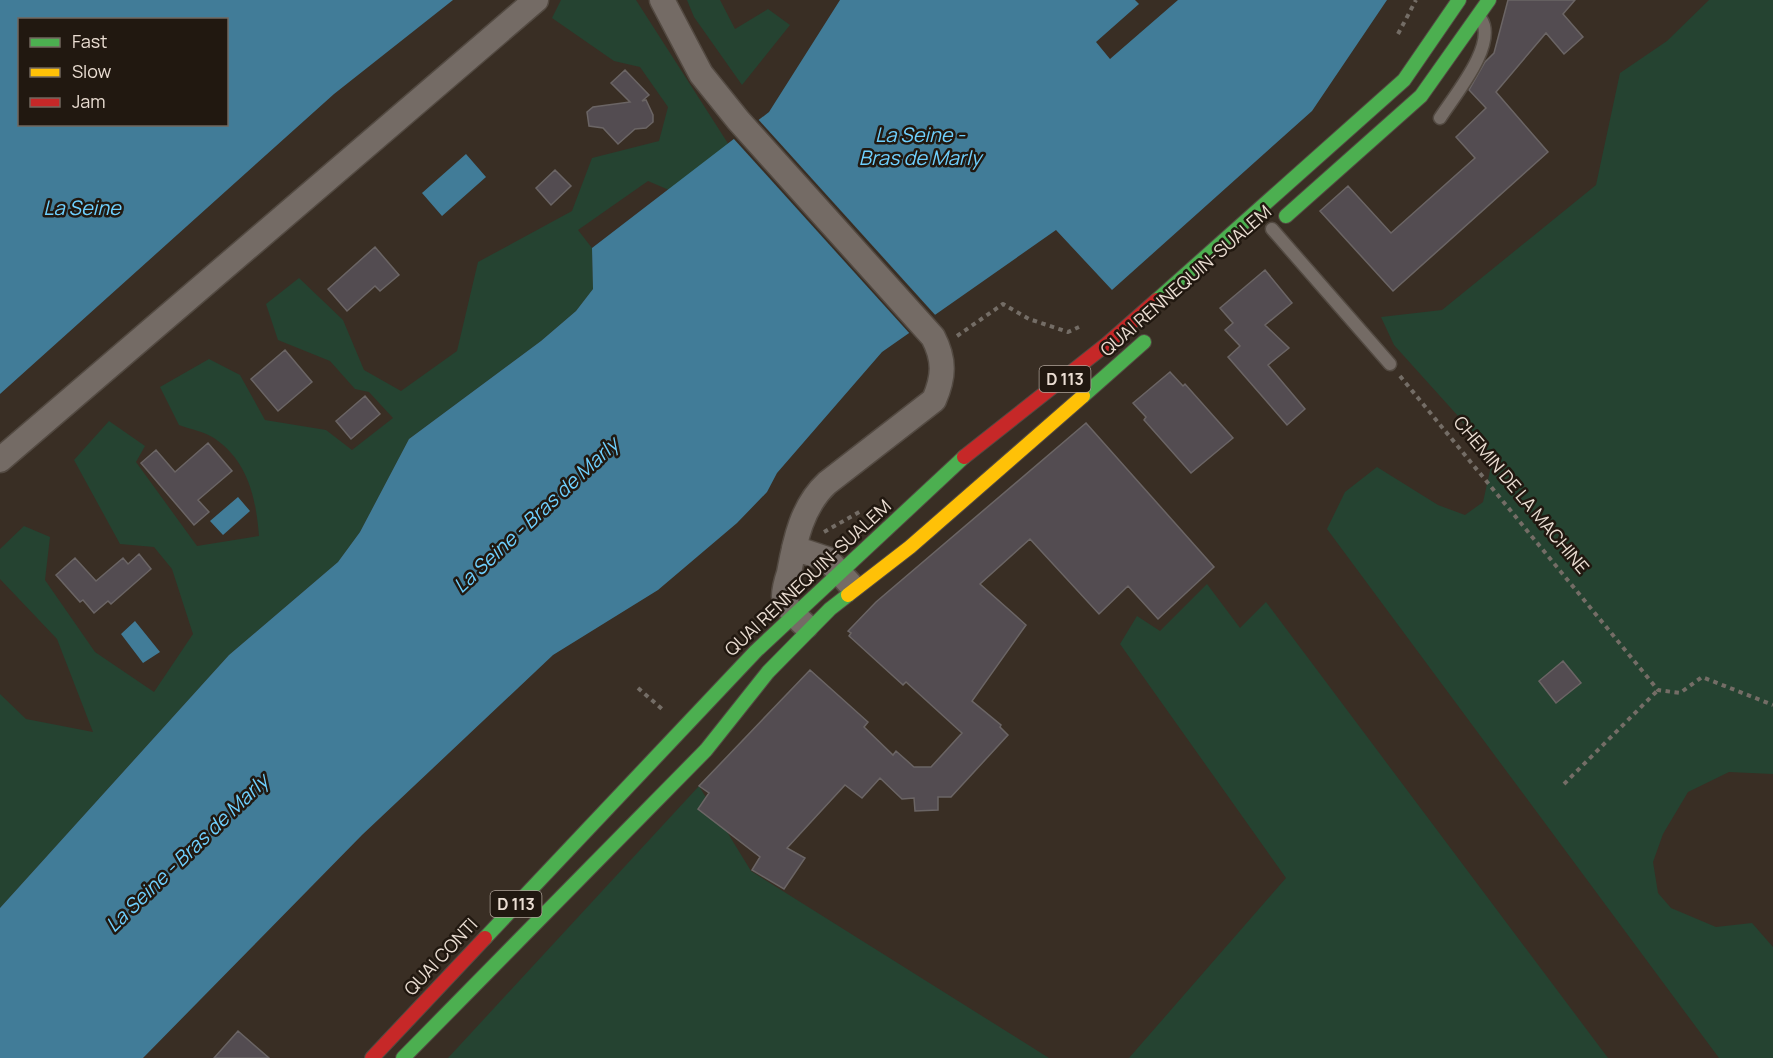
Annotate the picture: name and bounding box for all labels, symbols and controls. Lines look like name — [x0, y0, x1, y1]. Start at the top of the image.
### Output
legend — [18, 18, 228, 126]
text: Fast — [72, 29, 107, 53]
text: Slow — [72, 59, 112, 83]
text: Jam — [72, 89, 106, 113]
water label: La Seine - Bras de Marly — [859, 121, 984, 171]
water label: La Seine — [43, 194, 122, 221]
street label: QUAI RENNEQUIN-SUALEM — [1095, 199, 1276, 361]
road number: D 113 — [1040, 366, 1090, 392]
street label: CHEMIN DE LA MACHINE — [1449, 410, 1595, 578]
water label: La Seine - Bras de Marly — [447, 429, 626, 598]
street label: QUAI RENNEQUIN-SUALEM — [719, 494, 896, 661]
water label: La Seine - Bras de Marly — [99, 766, 276, 938]
road number: D 113 — [490, 891, 542, 917]
street label: QUAI CONTI — [398, 912, 482, 1000]

